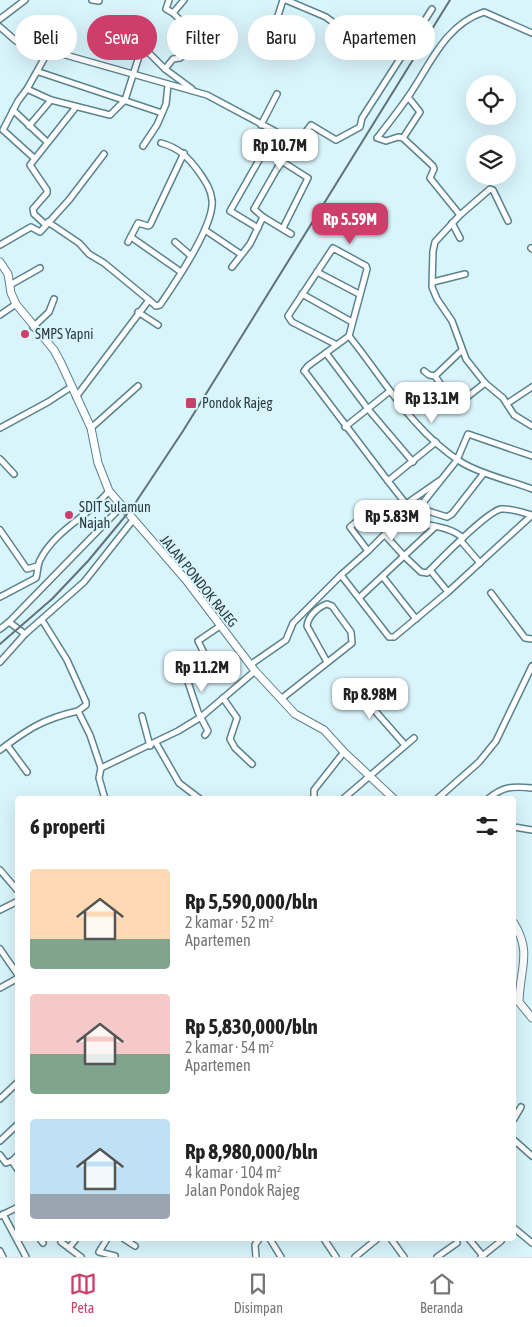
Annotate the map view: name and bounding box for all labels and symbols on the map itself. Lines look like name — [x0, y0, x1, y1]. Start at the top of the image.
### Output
pin: Rp 10.7M — [228, 128, 332, 171]
pin: Rp 5.59M — [298, 202, 402, 245]
place label: SMPS Yapni — [35, 326, 93, 342]
marker: SMPS Yapni — [19, 328, 31, 340]
pin: Rp 13.1M — [380, 382, 484, 424]
place label: Pondok Rajeg — [202, 395, 273, 411]
marker: Pondok Rajeg — [184, 396, 198, 410]
place label: SDIT Sulamun Najah — [79, 499, 151, 531]
pin: Rp 5.83M — [340, 500, 444, 542]
marker: SDIT Sulamun Najah — [63, 509, 75, 521]
street label: JALAN PONDOK RAJEG — [157, 532, 241, 630]
pin: Rp 11.2M — [150, 650, 254, 693]
pin: Rp 8.98M — [318, 678, 422, 720]

